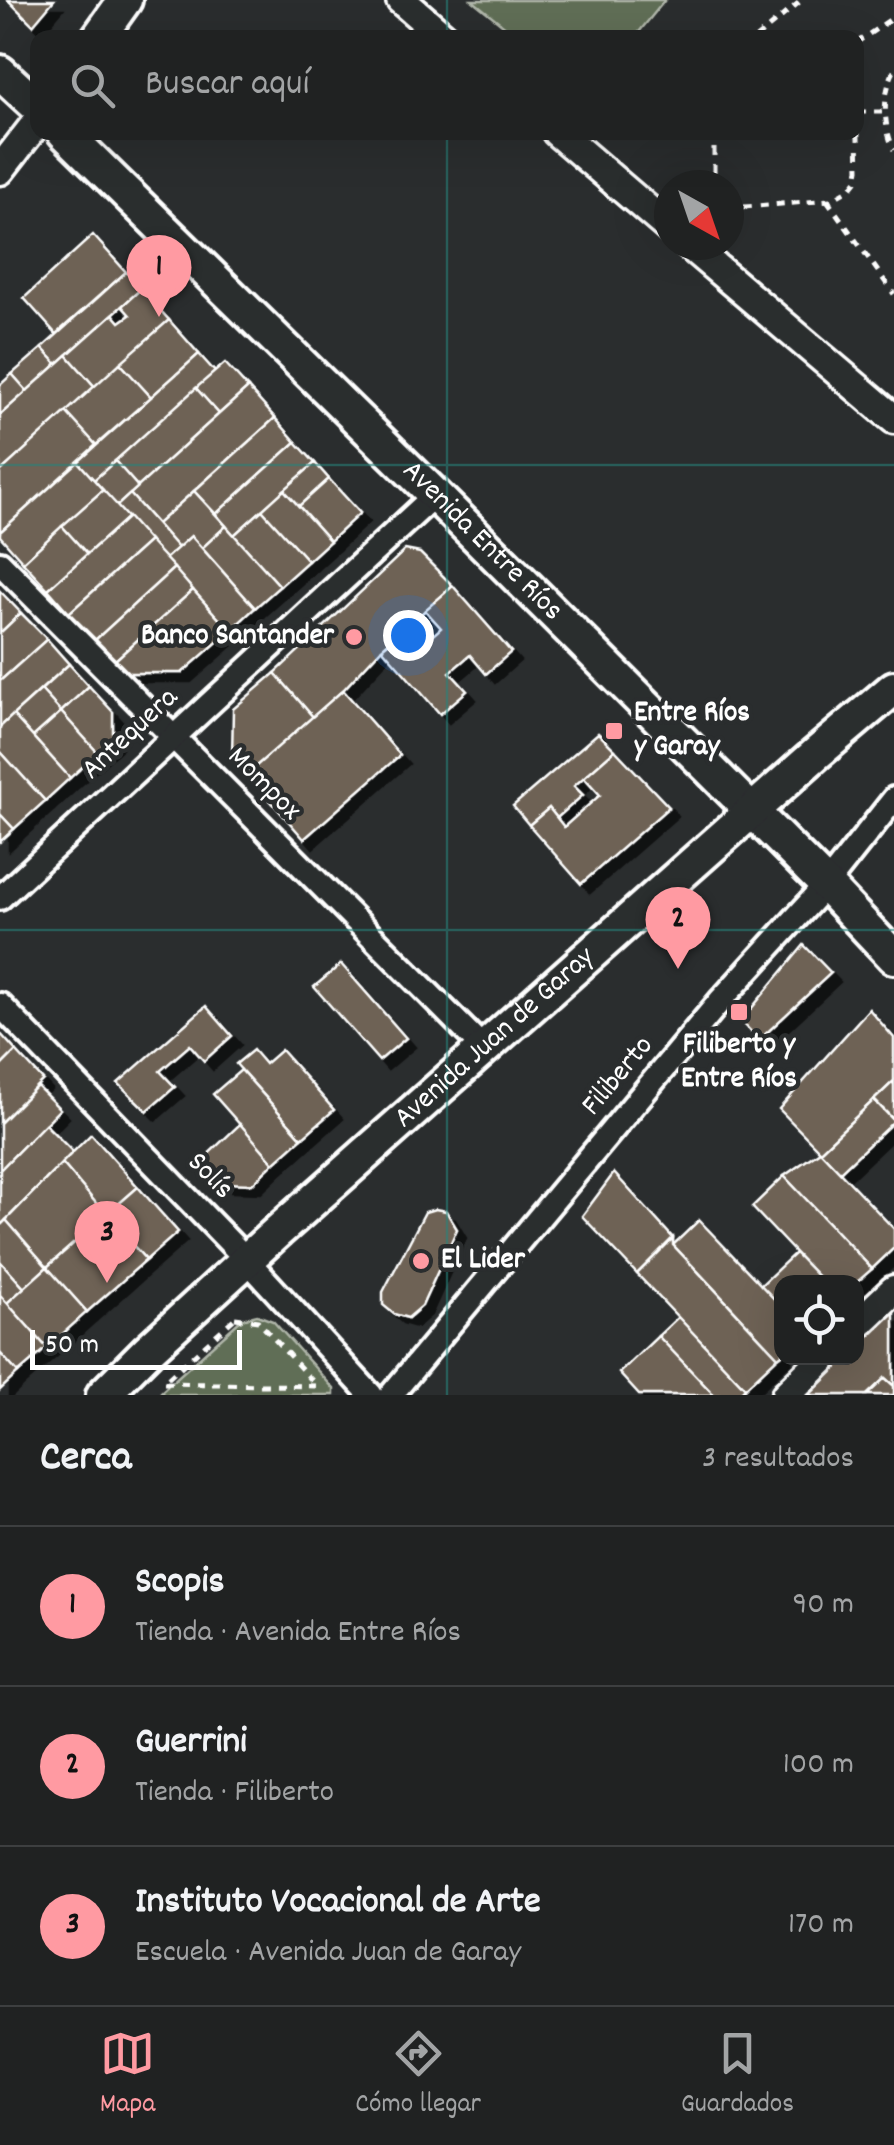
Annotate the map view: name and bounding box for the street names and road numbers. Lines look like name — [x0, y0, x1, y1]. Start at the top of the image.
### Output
street label: Avenida Entre Ríos — [391, 451, 572, 632]
street label: Antequera — [73, 678, 190, 791]
street label: Mompox — [216, 738, 310, 832]
street label: Avenida Juan de Garay — [385, 937, 606, 1140]
street label: Filiberto — [573, 1027, 665, 1127]
street label: Solís — [176, 1143, 242, 1211]

